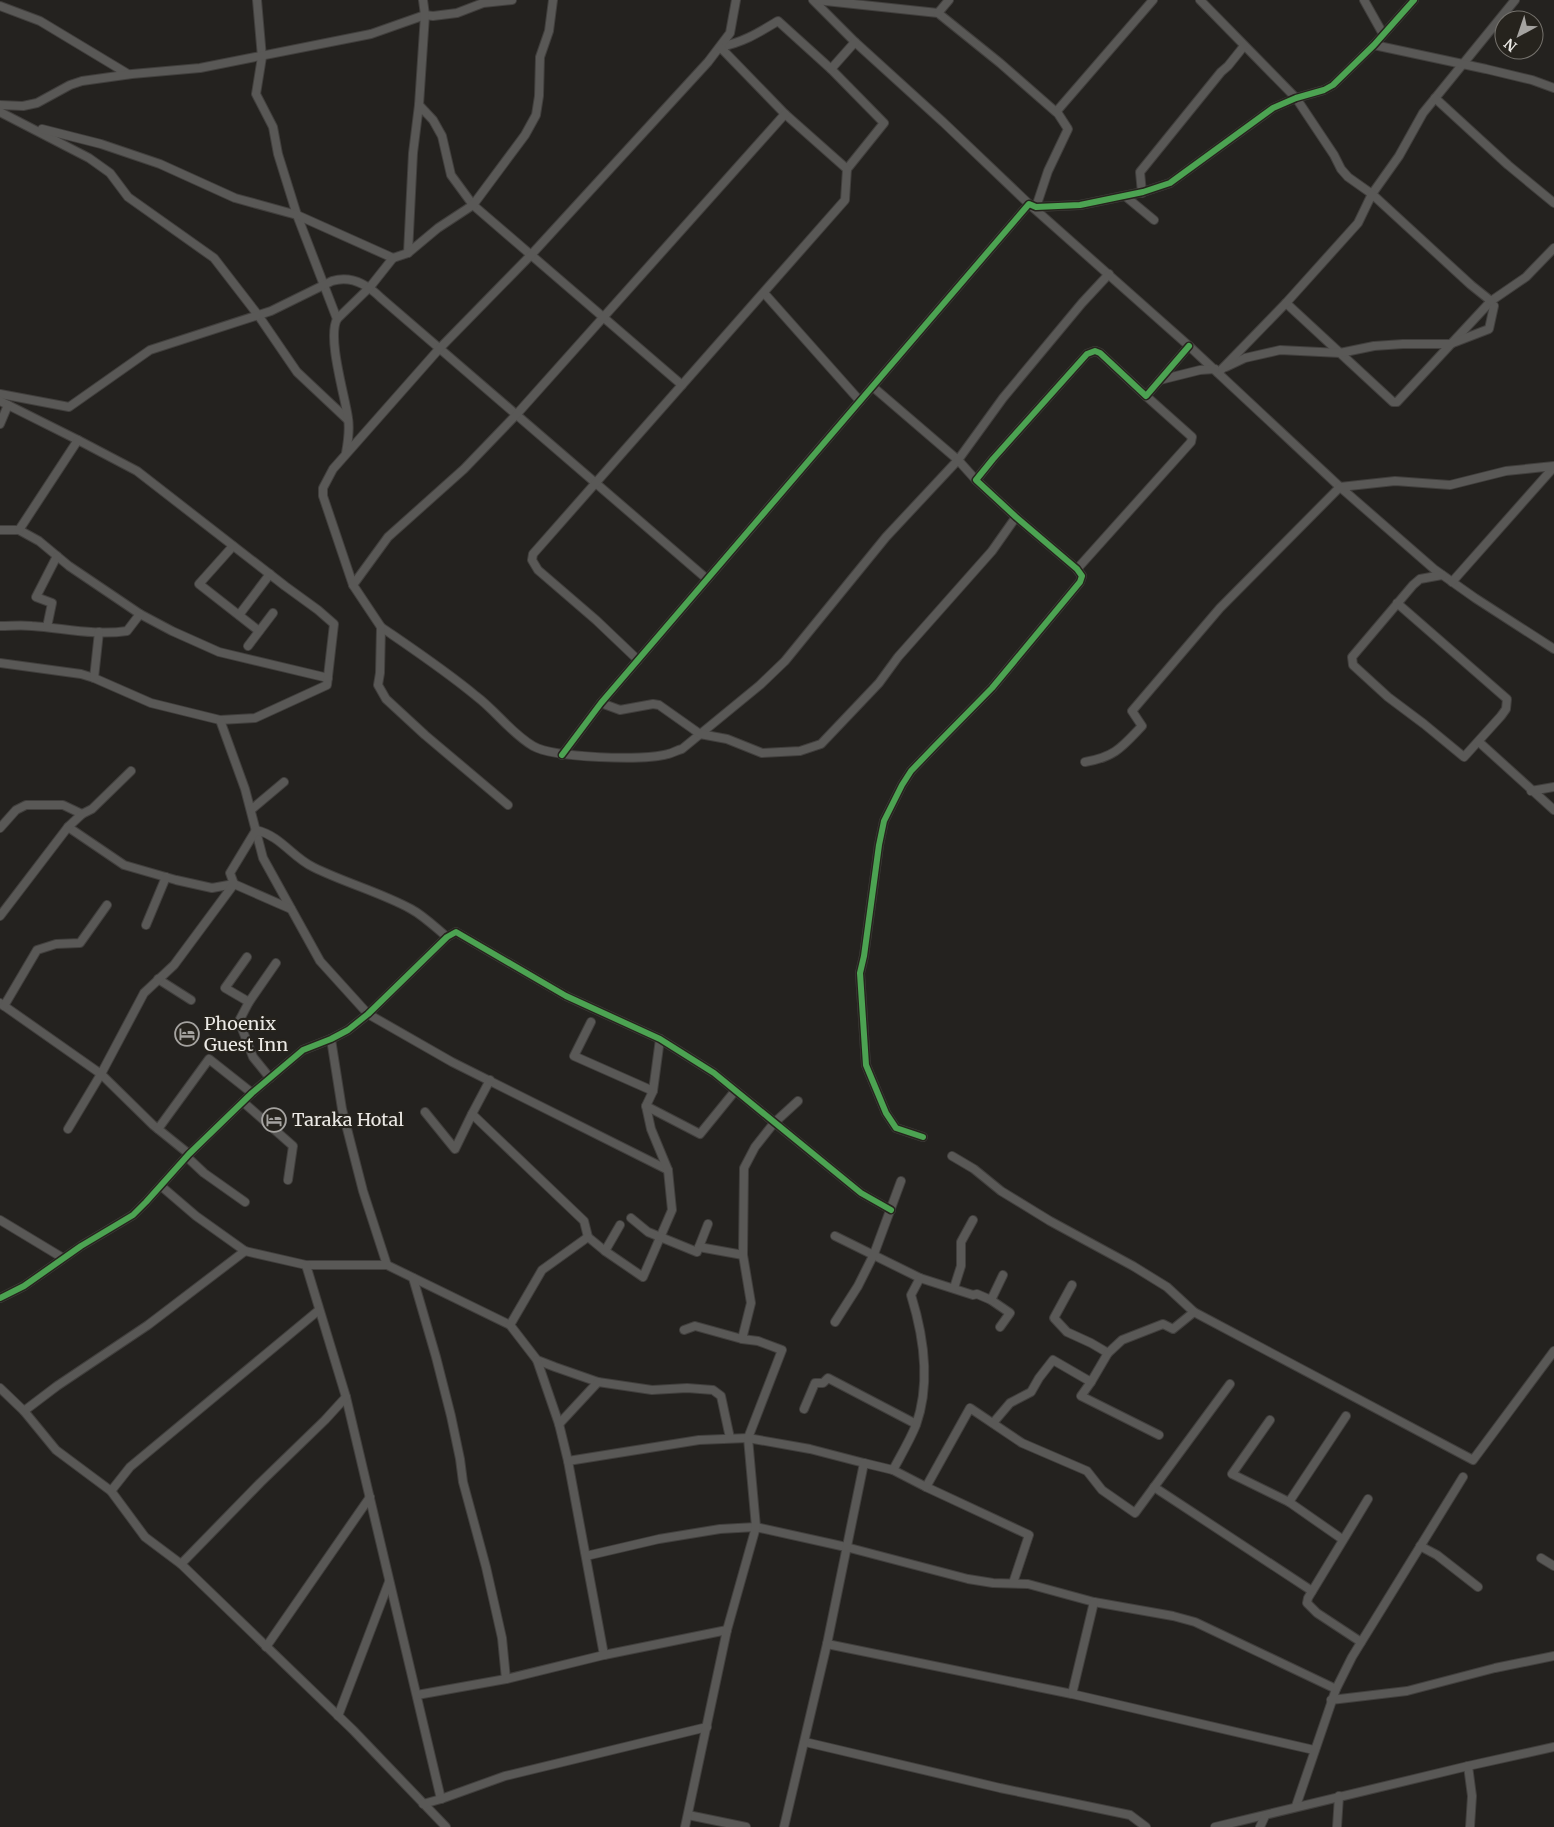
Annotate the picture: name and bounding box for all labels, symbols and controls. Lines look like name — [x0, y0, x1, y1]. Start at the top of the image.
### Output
north arrow — [1494, 10, 1544, 60]
text: N — [1501, 35, 1521, 55]
place label: Phoenix Guest Inn — [204, 1012, 288, 1056]
hotel icon: Phoenix Guest Inn — [174, 1021, 200, 1047]
hotel icon: Taraka Hotal — [261, 1107, 287, 1133]
place label: Taraka Hotal — [292, 1108, 404, 1131]

